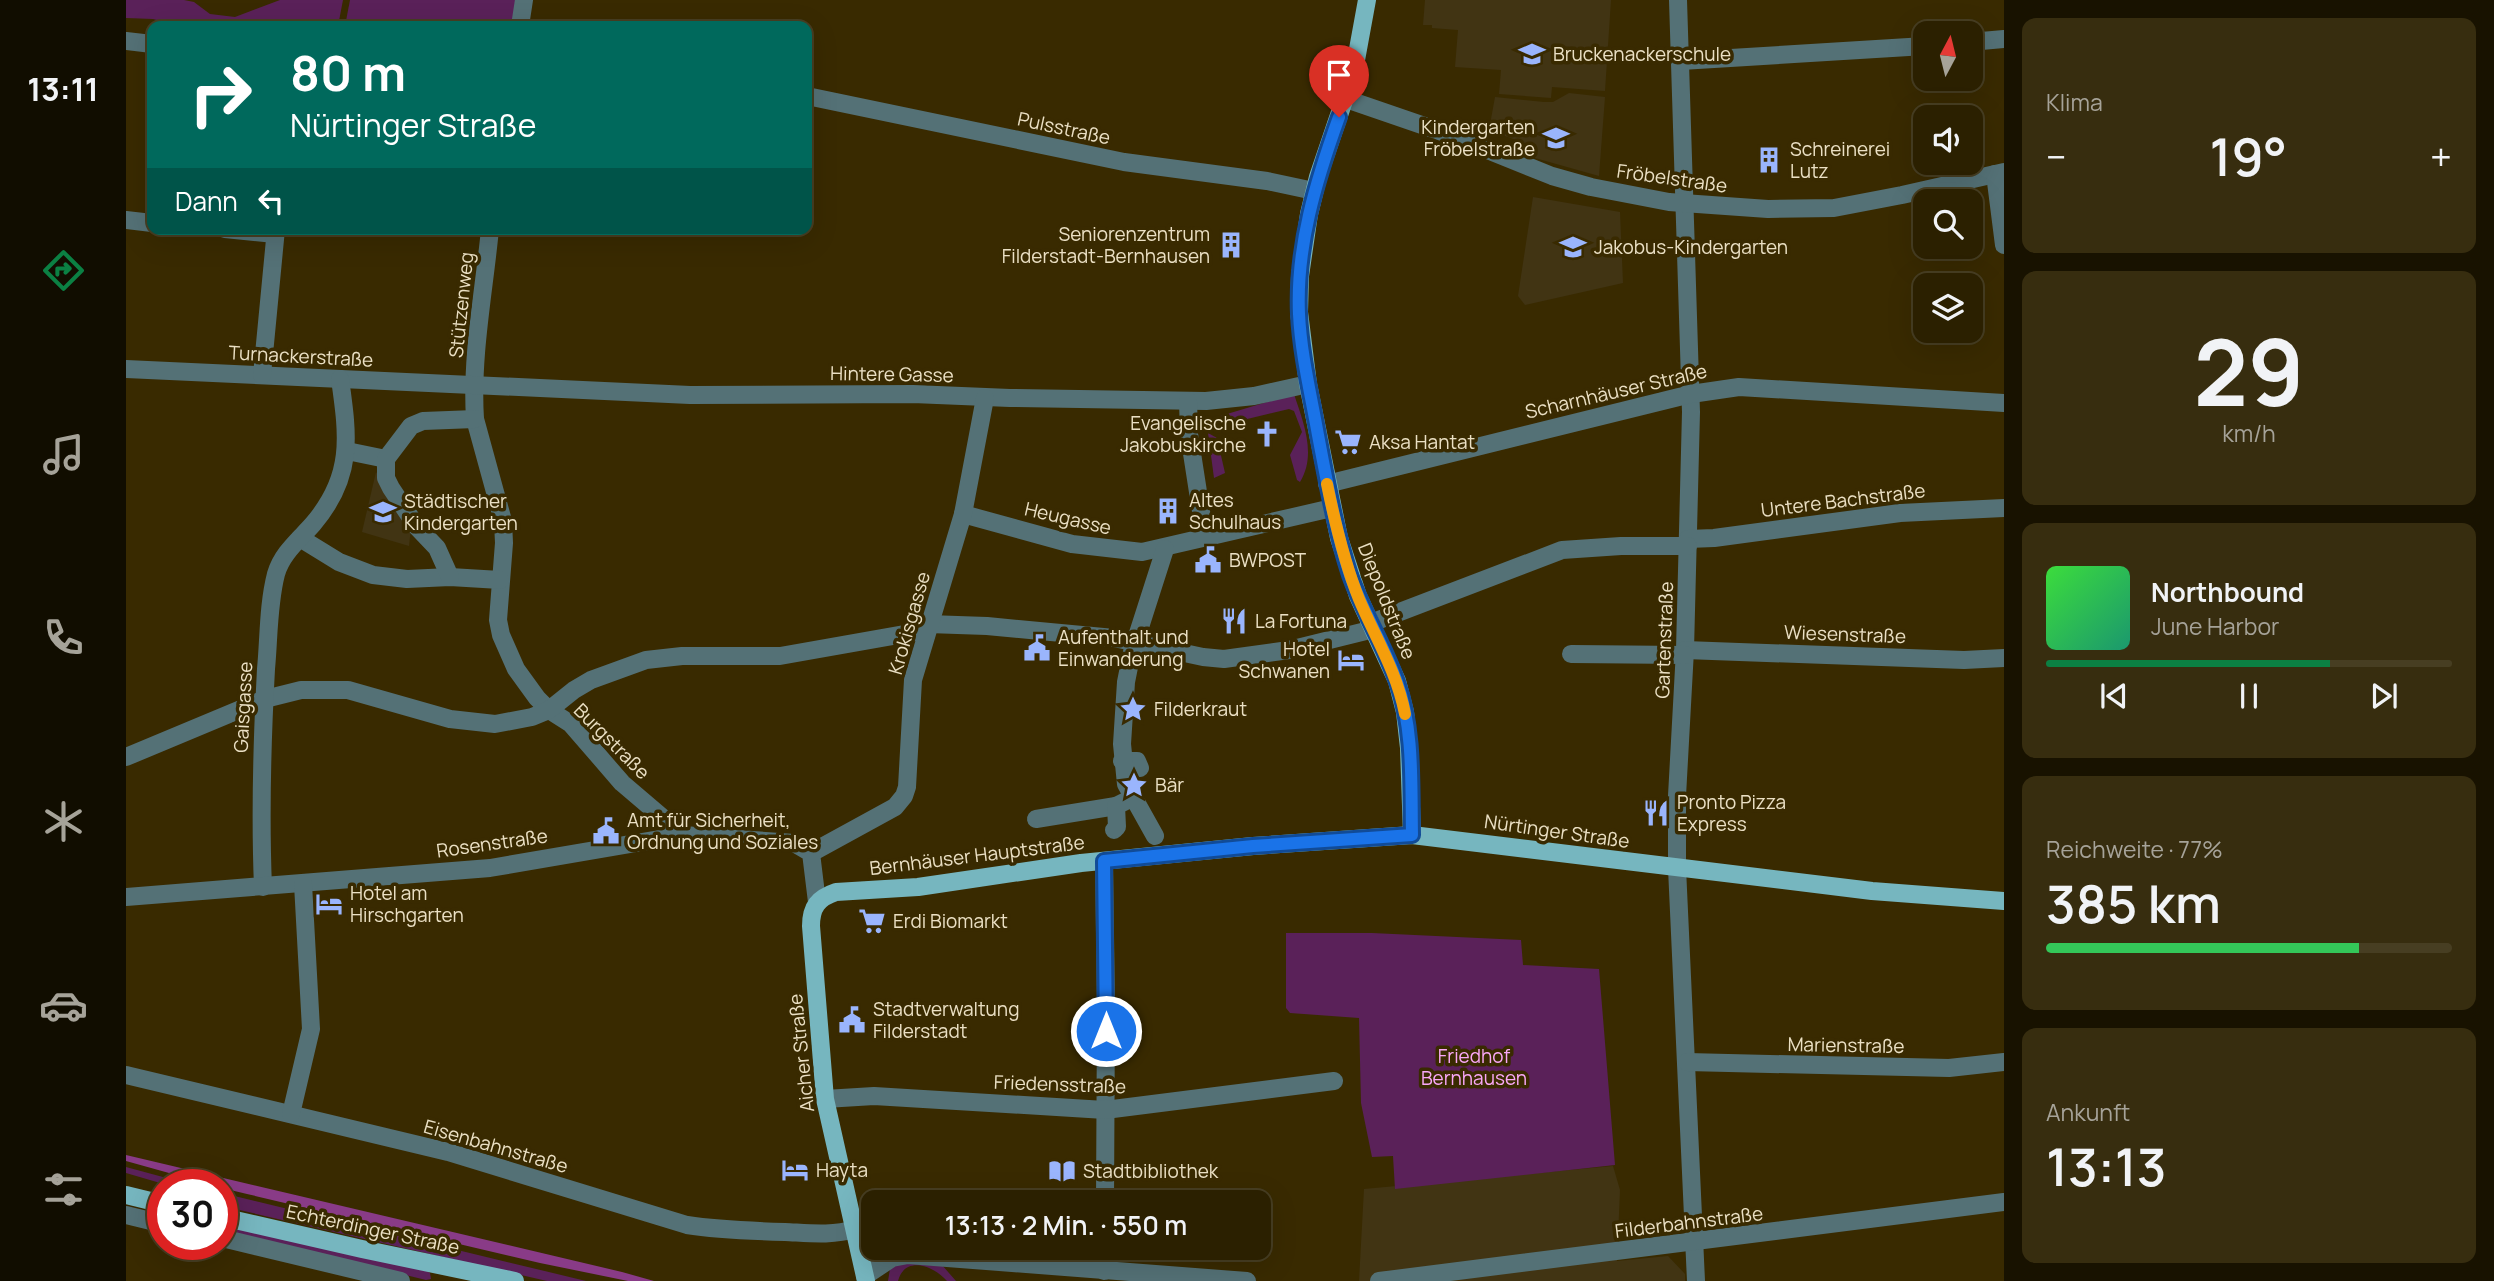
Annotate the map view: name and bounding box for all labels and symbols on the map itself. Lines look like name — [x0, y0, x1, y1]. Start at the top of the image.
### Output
north arrow — [1913, 21, 1983, 91]
school or university icon: Bruckenackerschule — [1517, 39, 1547, 69]
place label: Bruckenackerschule — [1553, 41, 1731, 67]
pin — [1309, 45, 1369, 117]
street label: Pulsstraße — [1015, 105, 1113, 151]
place label: Kindergarten Fröbelstraße — [1421, 114, 1535, 162]
school or university icon: Kindergarten Fröbelstraße — [1541, 123, 1571, 153]
place label: Schreinerei Lutz — [1790, 136, 1890, 184]
building icon: Schreinerei Lutz — [1754, 145, 1784, 175]
street label: Fröbelstraße — [1615, 157, 1729, 199]
place label: Seniorenzentrum Filderstadt-Bernhausen — [1002, 221, 1210, 269]
building icon: Seniorenzentrum Filderstadt-Bernhausen — [1216, 230, 1246, 260]
school or university icon: Jakobus-Kindergarten — [1558, 232, 1588, 262]
place label: Jakobus-Kindergarten — [1594, 234, 1788, 260]
street label: Stützenweg — [443, 251, 479, 359]
street label: Turnackerstraße — [228, 339, 374, 373]
street label: Scharnhäuser Straße — [1523, 357, 1709, 425]
street label: Hintere Gasse — [830, 360, 954, 388]
place label: Evangelische Jakobuskirche — [1120, 410, 1246, 458]
church icon: Evangelische Jakobuskirche — [1252, 419, 1282, 449]
supermarket icon: Aksa Hantat — [1333, 427, 1363, 457]
place label: Aksa Hantat — [1369, 429, 1475, 455]
street label: Untere Bachstraße — [1759, 477, 1927, 523]
place label: Altes Schulhaus — [1189, 487, 1281, 535]
place label: Städtischer Kindergarten — [404, 488, 518, 536]
street label: Heugasse — [1022, 495, 1114, 541]
building icon: Altes Schulhaus — [1153, 496, 1183, 526]
school or university icon: Städtischer Kindergarten — [368, 497, 398, 527]
street label: Diepoldstraße — [1352, 539, 1422, 663]
public building icon: BWPOST — [1193, 545, 1223, 575]
place label: BWPOST — [1229, 547, 1307, 573]
street label: Krokisgasse — [882, 569, 936, 677]
street label: Gartenstraße — [1649, 581, 1679, 699]
restaurant icon: La Fortuna — [1219, 606, 1249, 636]
place label: La Fortuna — [1255, 608, 1347, 634]
street label: Wiesenstraße — [1784, 619, 1906, 649]
place label: Aufenthalt und Einwanderung — [1058, 624, 1189, 672]
public building icon: Aufenthalt und Einwanderung — [1022, 633, 1052, 663]
place label: Hotel Schwanen — [1239, 636, 1330, 684]
hotel icon: Hotel Schwanen — [1336, 645, 1366, 675]
street label: Gaisgasse — [228, 661, 258, 753]
place icon: Filderkraut — [1118, 694, 1148, 724]
place label: Filderkraut — [1154, 696, 1247, 722]
street label: Burgstraße — [568, 697, 656, 785]
place icon: Bär — [1119, 770, 1149, 800]
place label: Bär — [1155, 772, 1184, 798]
place label: Pronto Pizza Express — [1677, 789, 1786, 837]
restaurant icon: Pronto Pizza Express — [1641, 798, 1671, 828]
place label: Amt für Sicherheit, Ordnung und Soziales — [627, 807, 818, 855]
street label: Nürtinger Straße — [1483, 808, 1631, 854]
public building icon: Amt für Sicherheit, Ordnung und Soziales — [591, 816, 621, 846]
street label: Rosenstraße — [435, 822, 549, 864]
street label: Bernhäuser Hauptstraße — [868, 829, 1086, 881]
place label: Hotel am Hirschgarten — [350, 880, 464, 928]
hotel icon: Hotel am Hirschgarten — [314, 889, 344, 919]
supermarket icon: Erdi Biomarkt — [857, 906, 887, 936]
place label: Erdi Biomarkt — [893, 908, 1008, 934]
street label: Aicher Straße — [782, 993, 820, 1113]
position arrow — [1069, 994, 1143, 1068]
place label: Stadtverwaltung Filderstadt — [873, 996, 1019, 1044]
public building icon: Stadtverwaltung Filderstadt — [837, 1005, 867, 1035]
street label: Marienstraße — [1787, 1031, 1905, 1059]
park label: Friedhof Bernhausen — [1421, 1043, 1527, 1091]
street label: Friedensstraße — [993, 1069, 1127, 1099]
street label: Eisenbahnstraße — [421, 1113, 571, 1179]
hotel icon: Hayta — [780, 1155, 810, 1185]
library icon: Stadtbibliothek — [1047, 1156, 1077, 1186]
place label: Hayta — [816, 1157, 868, 1183]
place label: Stadtbibliothek — [1083, 1158, 1219, 1184]
speed limit sign: 30 — [147, 1169, 238, 1260]
street label: Echterdinger Straße — [284, 1198, 462, 1260]
street label: Filderbahnstraße — [1613, 1200, 1765, 1244]

